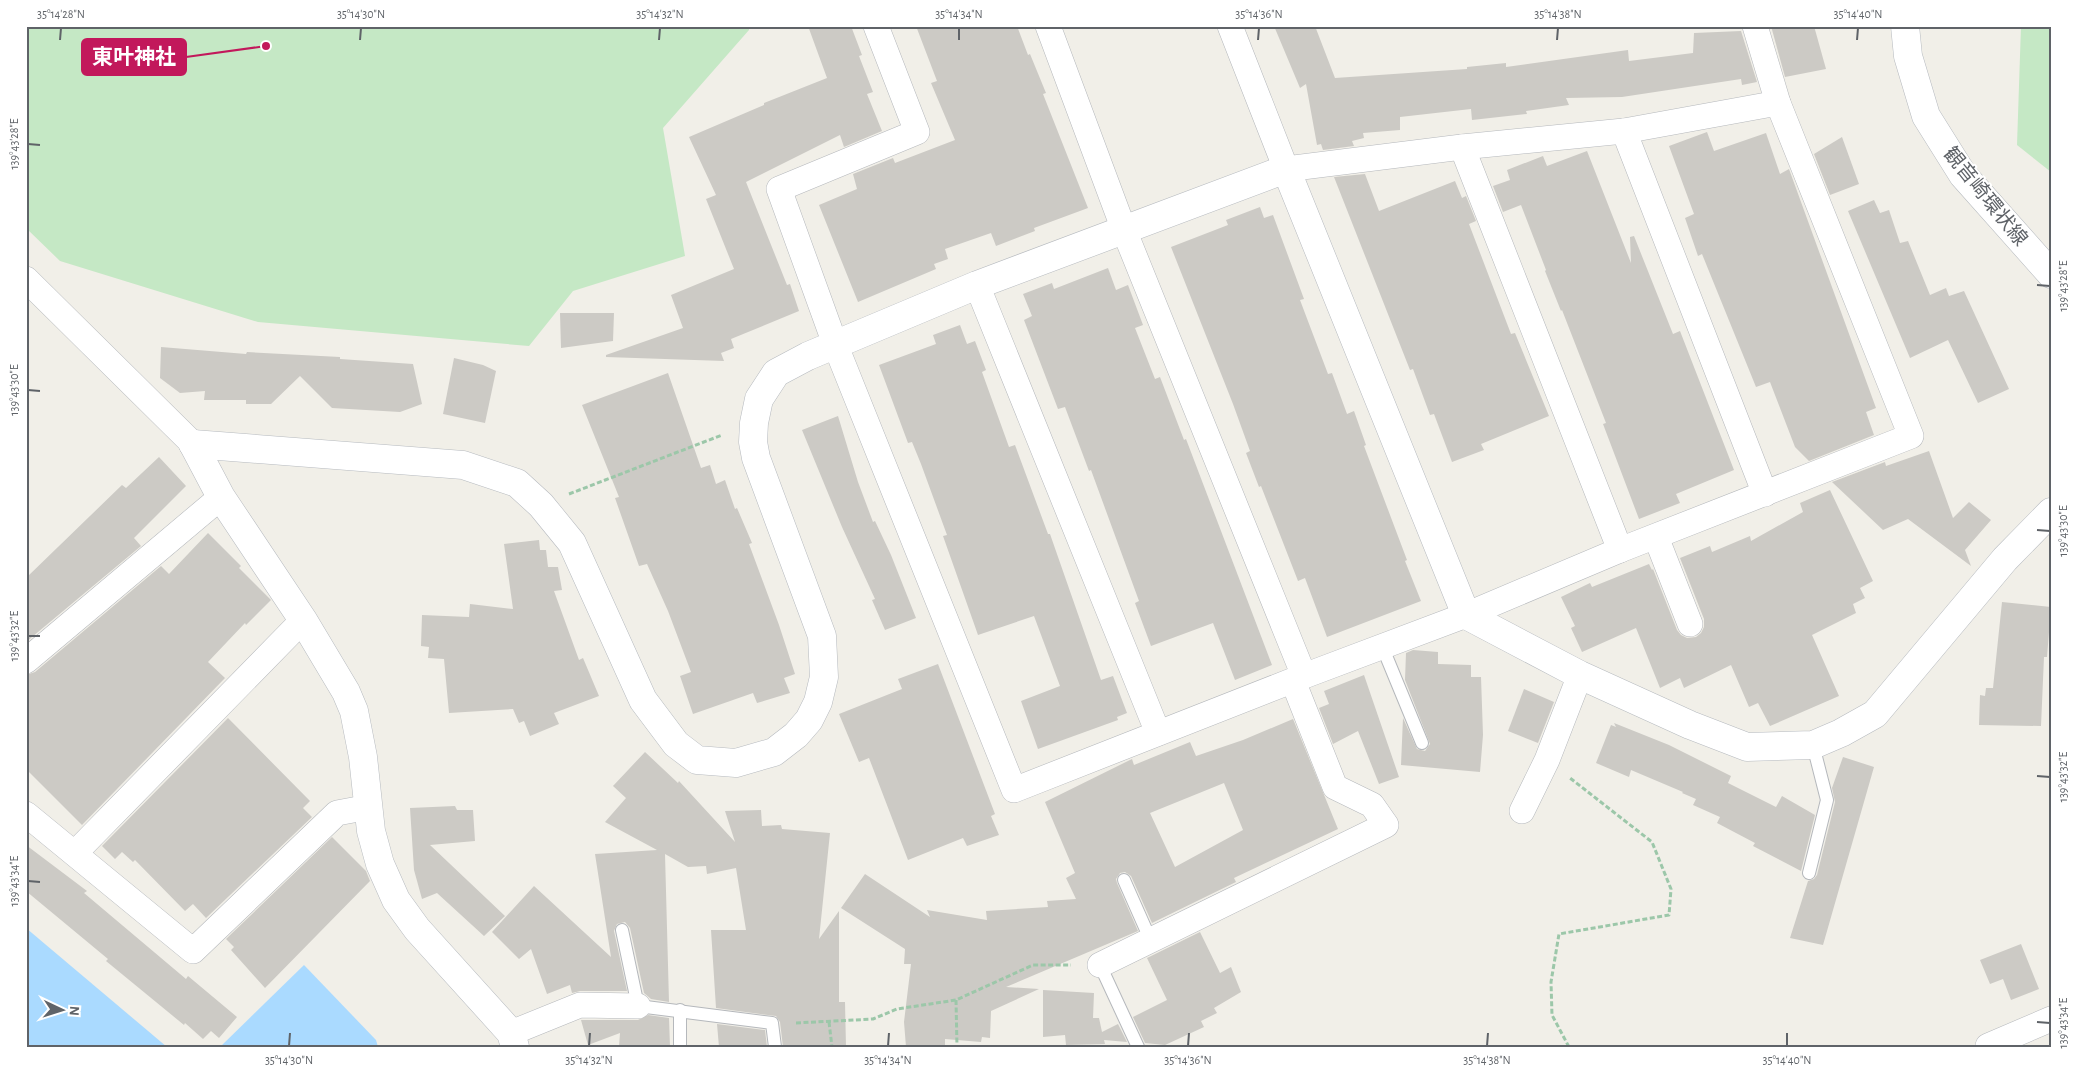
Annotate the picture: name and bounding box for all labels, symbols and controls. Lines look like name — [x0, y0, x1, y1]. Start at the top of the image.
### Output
text: 35°14'28"N — [37, 8, 85, 20]
text: 35°14'30"N — [337, 8, 385, 20]
text: 35°14'32"N — [636, 8, 684, 20]
text: 35°14'34"N — [935, 8, 983, 20]
text: 35°14'36"N — [1235, 8, 1283, 20]
text: 35°14'38"N — [1534, 8, 1582, 20]
text: 35°14'40"N — [1833, 8, 1883, 20]
callout: 東叶神社 — [82, 39, 186, 75]
text: 東叶神社 — [92, 45, 176, 68]
text: 139°43'28"E — [8, 118, 20, 170]
street label: 観音崎環状線 — [1940, 142, 2032, 250]
text: 139°43'28"E — [2057, 260, 2069, 312]
text: 139°43'30"E — [8, 364, 20, 416]
text: 139°43'30"E — [2057, 505, 2069, 557]
text: 139°43'32"E — [8, 611, 20, 661]
text: 139°43'32"E — [2057, 752, 2069, 802]
text: 139°43'34"E — [8, 855, 20, 906]
north arrow — [38, 986, 88, 1036]
text: 139°43'34"E — [2057, 997, 2069, 1048]
text: N — [67, 1005, 81, 1016]
text: 35°14'30"N — [265, 1054, 313, 1066]
text: 35°14'32"N — [565, 1054, 613, 1066]
text: 35°14'34"N — [864, 1054, 912, 1066]
text: 35°14'36"N — [1164, 1054, 1212, 1066]
text: 35°14'38"N — [1463, 1054, 1511, 1066]
text: 35°14'40"N — [1762, 1054, 1812, 1066]

